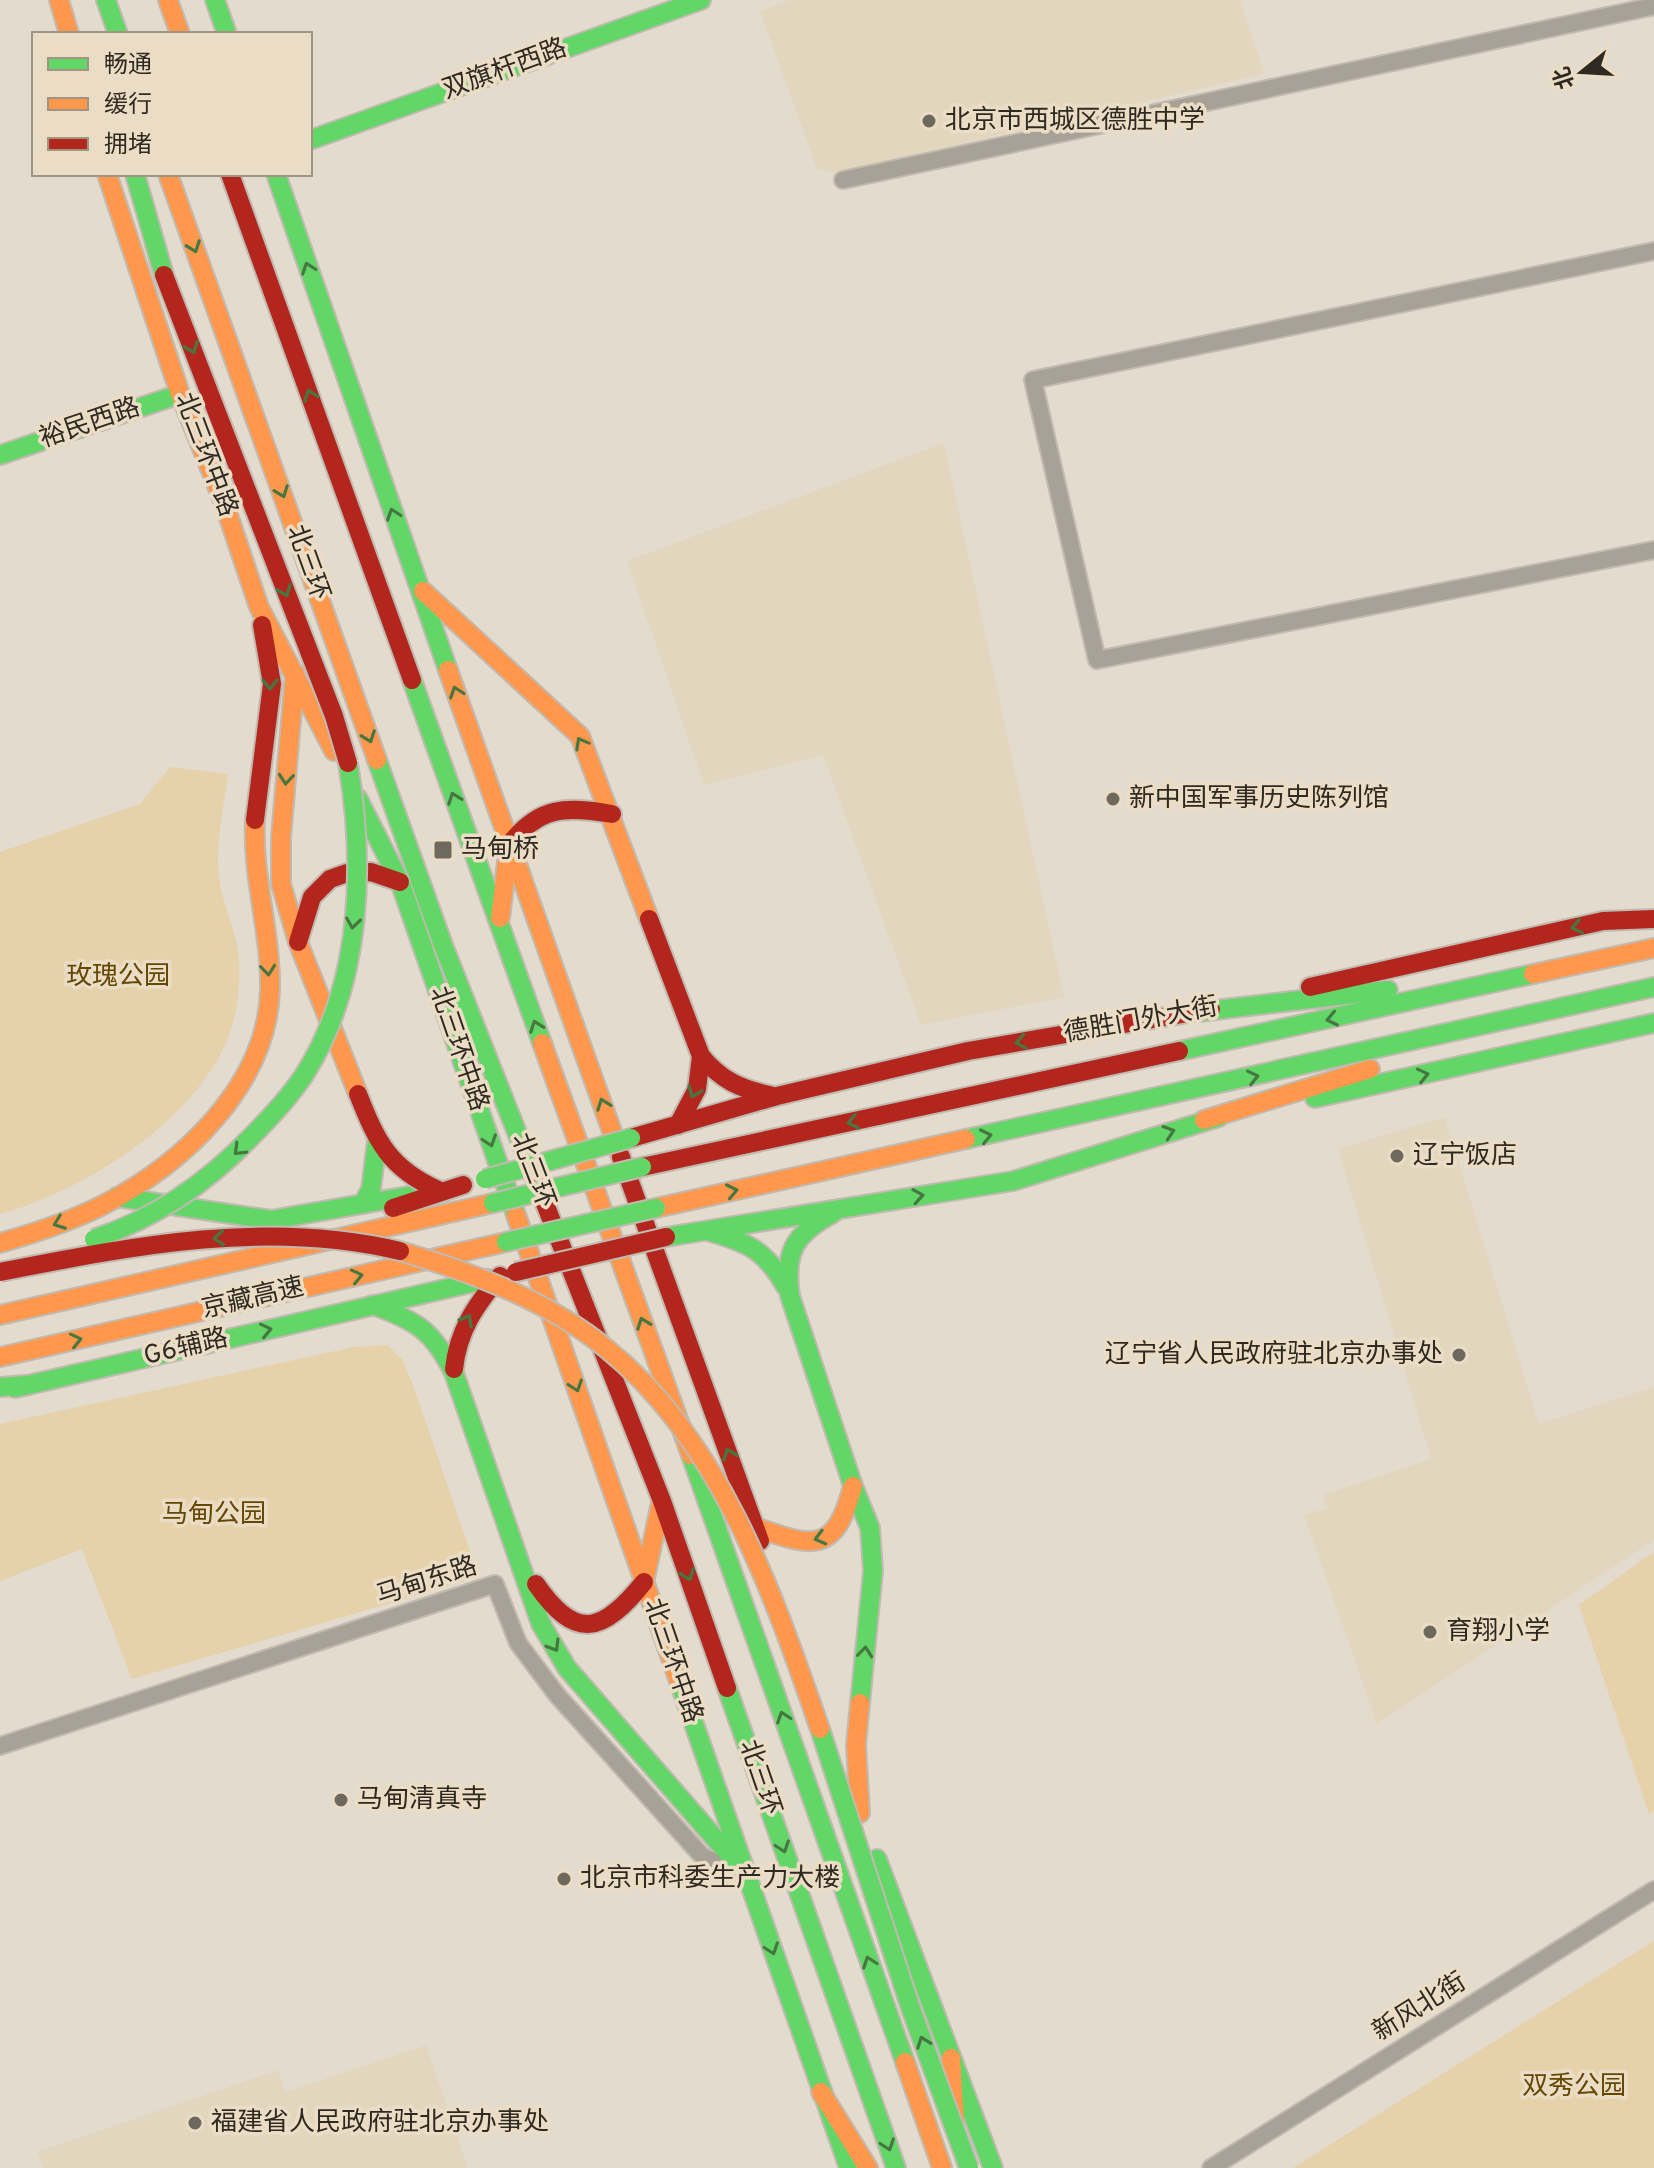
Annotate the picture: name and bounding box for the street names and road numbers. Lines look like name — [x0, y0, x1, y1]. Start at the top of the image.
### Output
street label: 双旗杆西路 — [438, 32, 572, 108]
street label: 北三环中路 — [166, 388, 244, 522]
street label: 裕民西路 — [35, 391, 145, 457]
street label: 北三环 — [278, 521, 336, 605]
street label: 北三环中路 — [421, 982, 495, 1116]
street label: 德胜门外大街 — [1061, 991, 1221, 1051]
street label: 北三环 — [503, 1129, 561, 1213]
street label: 京藏高速 — [199, 1271, 307, 1327]
street label: G6辅路 — [141, 1322, 231, 1374]
street label: 马甸东路 — [372, 1550, 482, 1614]
street label: 北三环中路 — [635, 1594, 709, 1728]
street label: 北三环 — [731, 1736, 787, 1820]
street label: 新风北街 — [1367, 1966, 1473, 2050]

